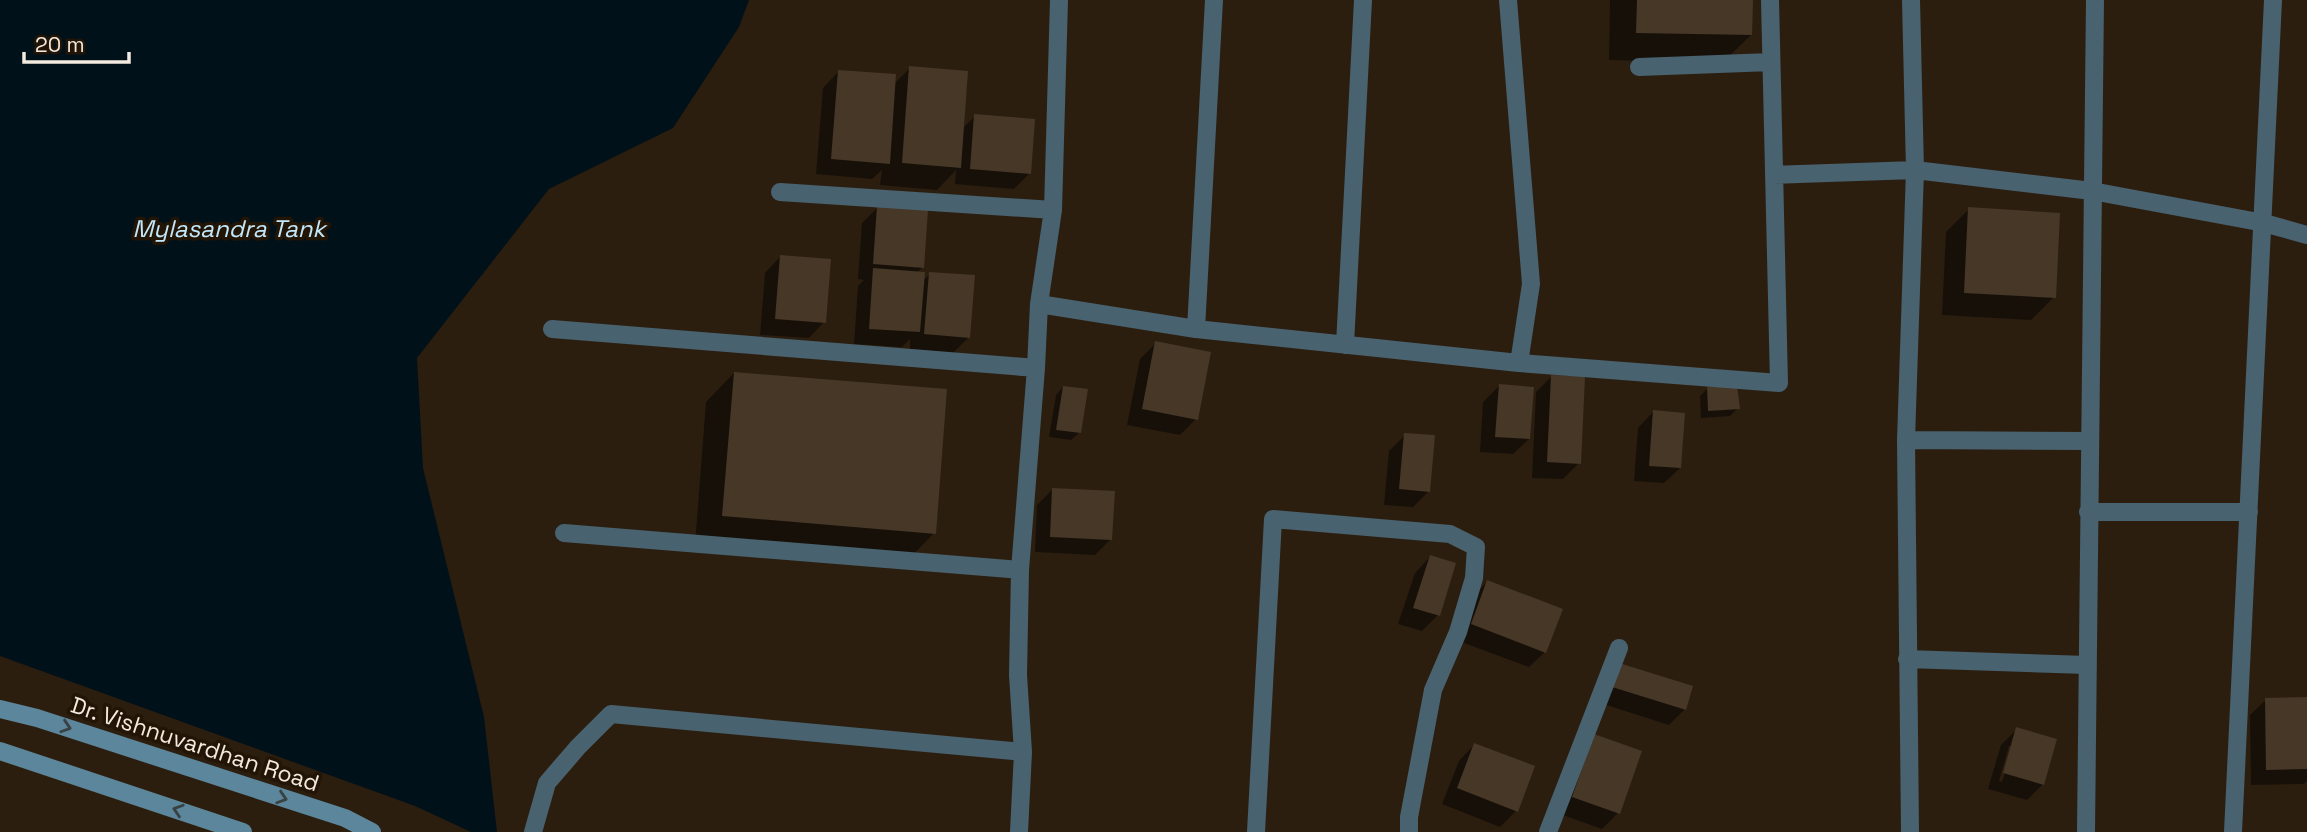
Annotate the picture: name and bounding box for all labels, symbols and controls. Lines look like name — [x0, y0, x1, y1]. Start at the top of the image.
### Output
scale bar — [24, 21, 130, 65]
text: 20 m — [35, 31, 85, 58]
water label: Mylasandra Tank — [133, 213, 329, 244]
street label: Dr. Vishnuvardhan Road — [67, 690, 323, 798]
one-way arrow — [59, 719, 71, 734]
one-way arrow — [275, 790, 288, 804]
one-way arrow — [172, 804, 185, 818]

